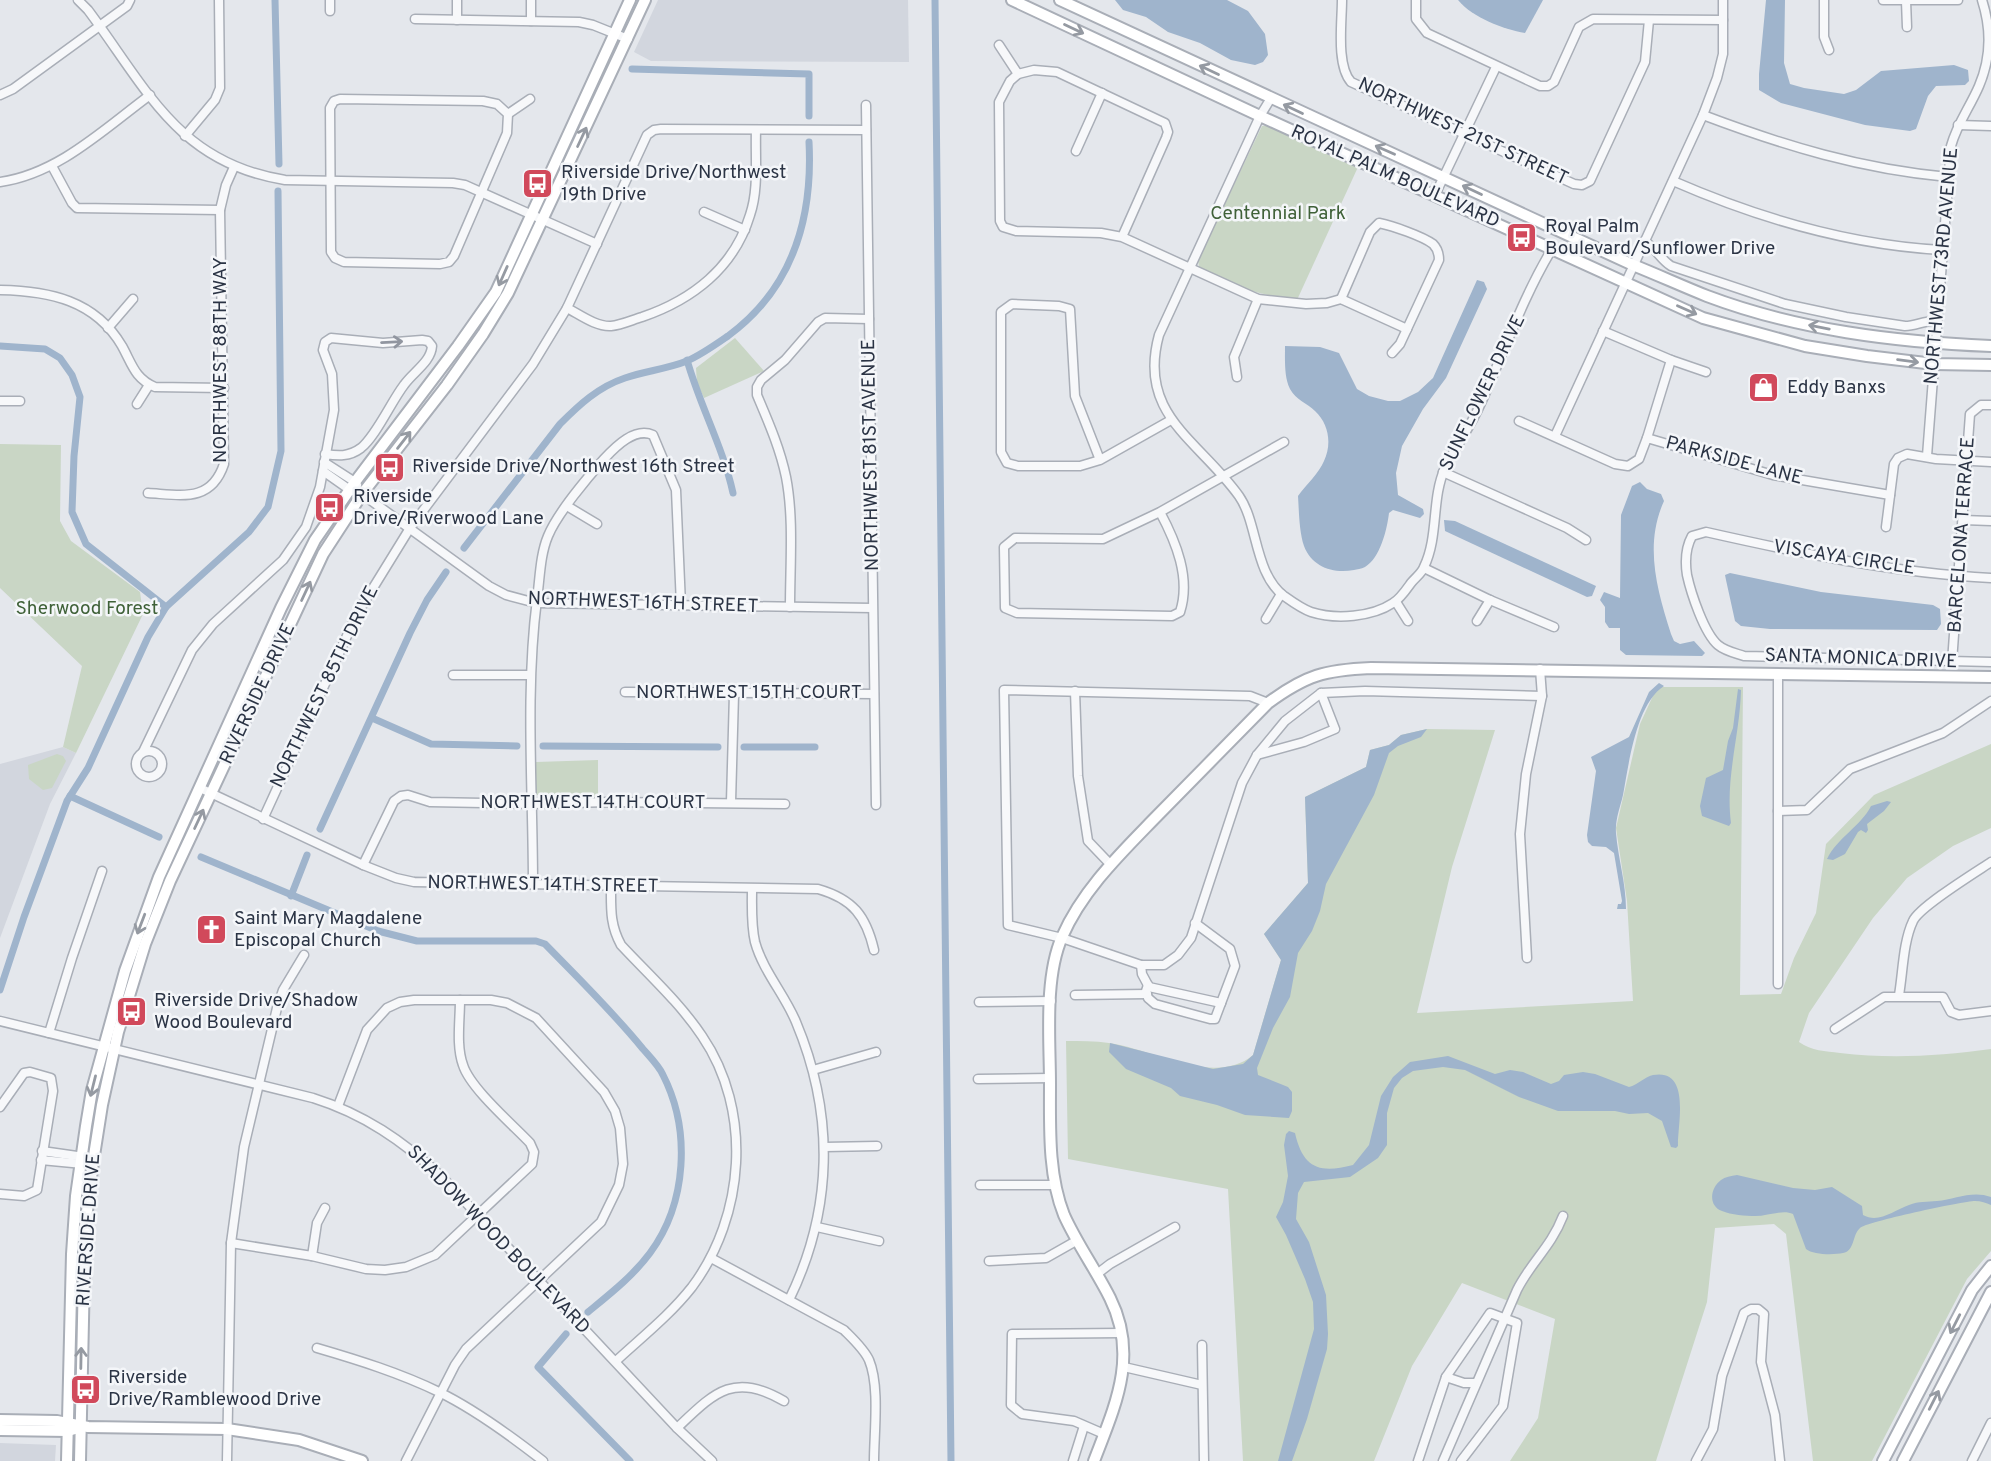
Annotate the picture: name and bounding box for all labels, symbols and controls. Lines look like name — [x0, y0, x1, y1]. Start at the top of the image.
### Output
one-way arrow — [1063, 23, 1084, 36]
one-way arrow — [1199, 62, 1220, 75]
street label: NORTHWEST 21ST STREET — [1354, 73, 1572, 191]
one-way arrow — [1283, 101, 1304, 114]
street label: ROYAL PALM BOULEVARD — [1287, 120, 1503, 234]
one-way arrow — [576, 127, 589, 148]
one-way arrow — [1375, 143, 1396, 156]
street label: NORTHWEST 73RD AVENUE — [1920, 146, 1964, 386]
place label: Riverside Drive/Northwest 19th Drive — [561, 161, 786, 207]
bus stop icon: Riverside Drive/Northwest 19th Drive — [521, 167, 555, 201]
one-way arrow — [1461, 183, 1483, 196]
park label: Centennial Park — [1210, 202, 1346, 226]
place label: Royal Palm Boulevard/Sunflower Drive — [1545, 215, 1775, 261]
bus stop icon: Royal Palm Boulevard/Sunflower Drive — [1505, 221, 1539, 255]
street label: NORTHWEST 88TH WAY — [209, 257, 233, 463]
one-way arrow — [496, 266, 509, 287]
one-way arrow — [1676, 304, 1697, 317]
street label: SUNFLOWER DRIVE — [1435, 311, 1531, 475]
one-way arrow — [1808, 319, 1831, 333]
one-way arrow — [380, 336, 403, 349]
street label: NORTHWEST 81ST AVENUE — [857, 339, 885, 571]
one-way arrow — [1896, 354, 1919, 367]
shop icon: Eddy Banxs — [1747, 371, 1781, 405]
place label: Eddy Banxs — [1787, 376, 1886, 400]
street label: PARKSIDE LANE — [1663, 431, 1805, 491]
one-way arrow — [396, 432, 411, 450]
street label: BARCELONA TERRACE — [1943, 436, 1981, 634]
bus stop icon: Riverside Drive/Northwest 16th Street — [372, 450, 406, 484]
place label: Riverside Drive/Northwest 16th Street — [412, 455, 735, 479]
place label: Riverside Drive/Riverwood Lane — [353, 485, 544, 531]
bus stop icon: Riverside Drive/Riverwood Lane — [313, 491, 347, 525]
street label: VISCAYA CIRCLE — [1771, 535, 1917, 581]
one-way arrow — [300, 581, 313, 602]
street label: NORTHWEST 85TH DRIVE — [265, 582, 385, 792]
street label: NORTHWEST 16TH STREET — [527, 587, 759, 619]
park label: Sherwood Forest — [15, 597, 159, 621]
street label: RIVERSIDE DRIVE — [215, 620, 301, 768]
street label: SANTA MONICA DRIVE — [1764, 644, 1958, 674]
street label: NORTHWEST 15TH COURT — [636, 681, 862, 705]
street label: NORTHWEST 14TH COURT — [480, 791, 706, 815]
one-way arrow — [193, 809, 206, 831]
street label: NORTHWEST 14TH STREET — [427, 871, 659, 899]
place label: Saint Mary Magdalene Episcopal Church — [234, 907, 422, 953]
one-way arrow — [134, 912, 147, 934]
church icon: Saint Mary Magdalene Episcopal Church — [194, 913, 228, 947]
place label: Riverside Drive/Shadow Wood Boulevard — [154, 989, 358, 1035]
bus stop icon: Riverside Drive/Shadow Wood Boulevard — [114, 995, 148, 1029]
one-way arrow — [86, 1074, 99, 1097]
street label: SHADOW WOOD BOULEVARD — [401, 1140, 595, 1340]
street label: RIVERSIDE DRIVE — [72, 1153, 106, 1307]
one-way arrow — [1947, 1313, 1961, 1333]
one-way arrow — [75, 1347, 88, 1370]
place label: Riverside Drive/Ramblewood Drive — [108, 1366, 321, 1412]
bus stop icon: Riverside Drive/Ramblewood Drive — [68, 1372, 102, 1406]
one-way arrow — [1927, 1390, 1941, 1411]

